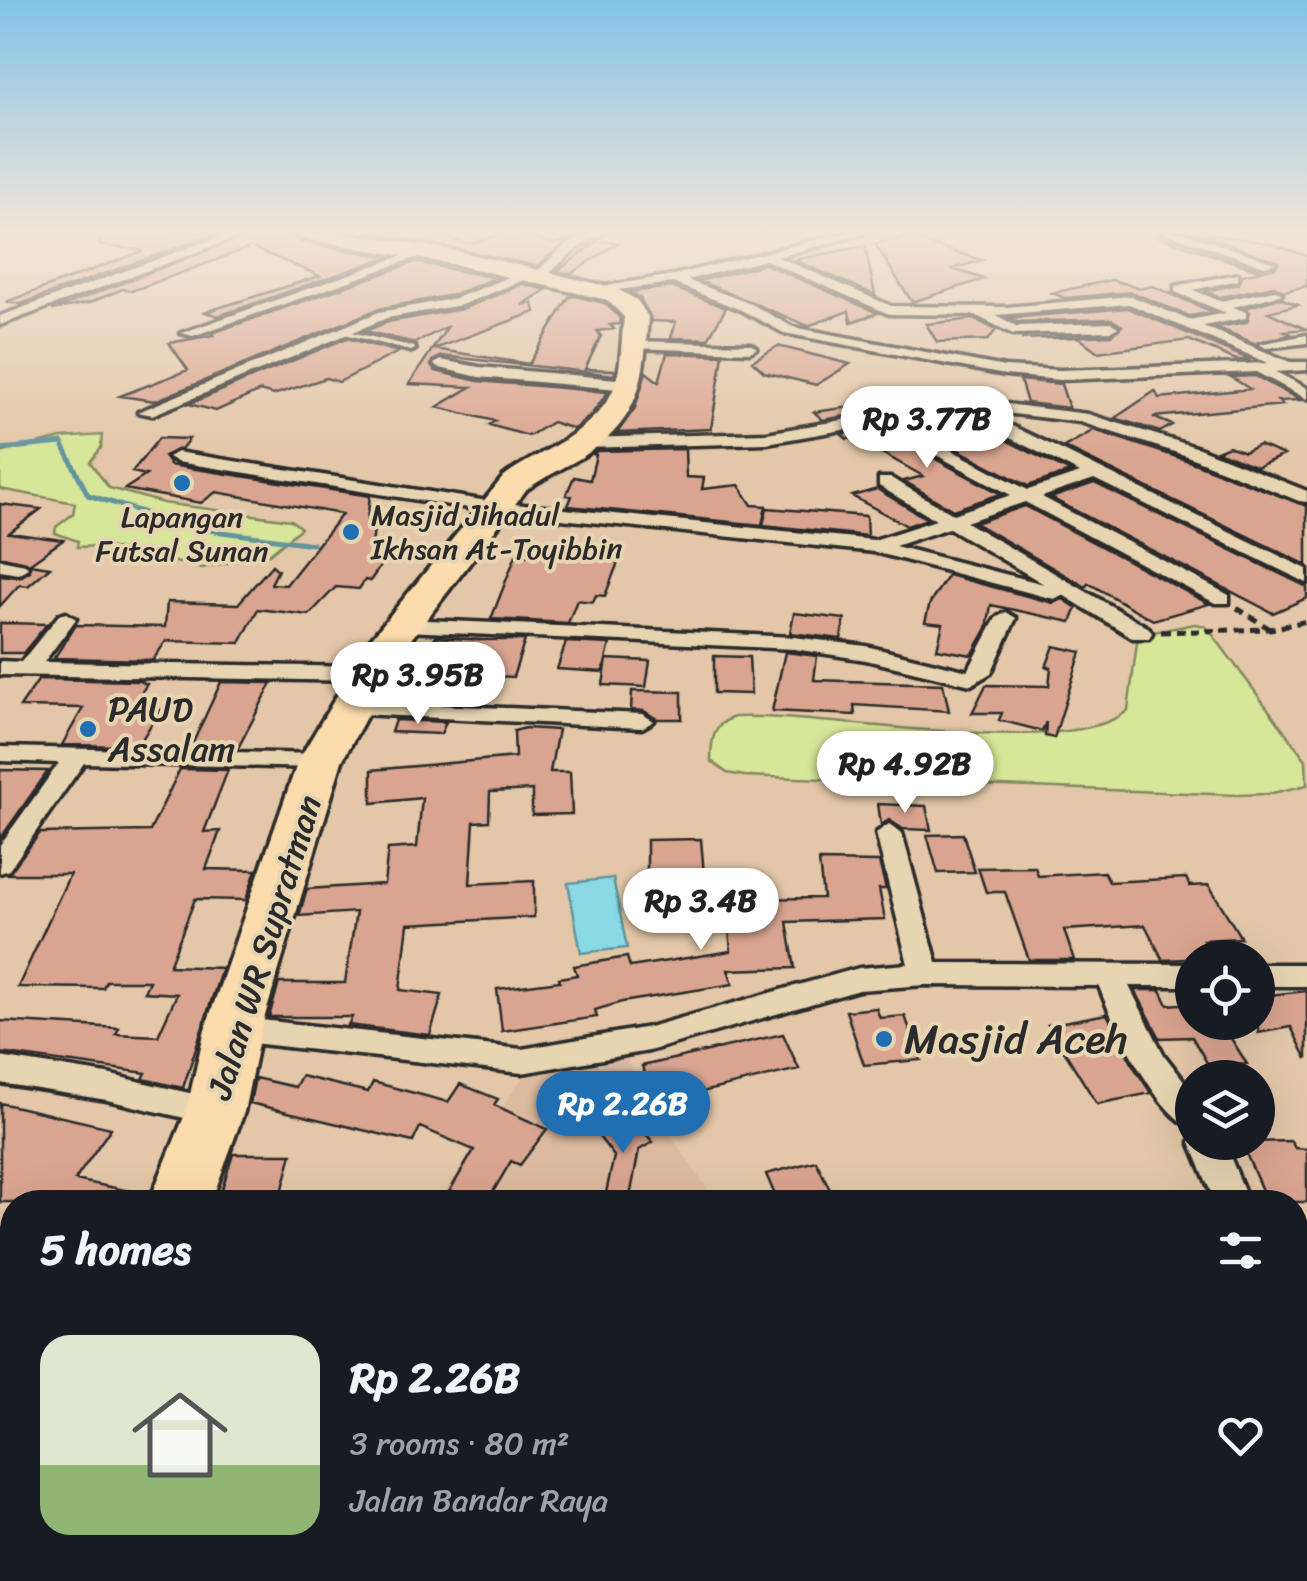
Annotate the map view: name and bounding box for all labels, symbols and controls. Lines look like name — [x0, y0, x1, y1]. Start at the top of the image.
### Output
pin: Rp 3.77B — [824, 386, 1030, 471]
text: Rp 3.77B — [863, 390, 991, 447]
marker: Lapangan Futsal Sunan — [171, 472, 193, 494]
place label: Masjid Jihadul Ikhsan At-Toyibbin — [370, 488, 623, 576]
place label: Lapangan Futsal Sunan — [95, 490, 269, 578]
marker: Masjid Jihadul Ikhsan At-Toyibbin — [340, 521, 362, 543]
pin: Rp 3.95B — [315, 642, 521, 727]
text: Rp 3.95B — [352, 646, 484, 703]
place label: PAUD Assalam — [107, 678, 235, 780]
marker: PAUD Assalam — [77, 718, 99, 740]
pin: Rp 4.92B — [802, 731, 1008, 816]
text: Rp 4.92B — [839, 735, 971, 792]
street label: Jalan WR Supratman — [188, 787, 340, 1108]
pin: Rp 3.4B — [609, 868, 793, 953]
text: Rp 3.4B — [645, 872, 757, 929]
map controls — [1175, 940, 1275, 1160]
button: locate — [1175, 940, 1275, 1040]
place label: Masjid Aceh — [904, 1002, 1128, 1076]
marker: Masjid Aceh — [873, 1028, 895, 1050]
button: layers — [1175, 1060, 1275, 1160]
pin: Rp 2.26B — [520, 1071, 726, 1156]
text: Rp 2.26B — [558, 1075, 688, 1132]
text: 5 homes — [40, 1213, 191, 1287]
icon: filters — [1213, 1223, 1268, 1278]
text: Rp 2.26B — [350, 1341, 520, 1415]
icon: home — [120, 1375, 240, 1495]
icon: heart — [1213, 1408, 1268, 1463]
text: 3 rooms · 80 m² — [350, 1415, 569, 1472]
text: Jalan Bandar Raya — [350, 1472, 608, 1529]

